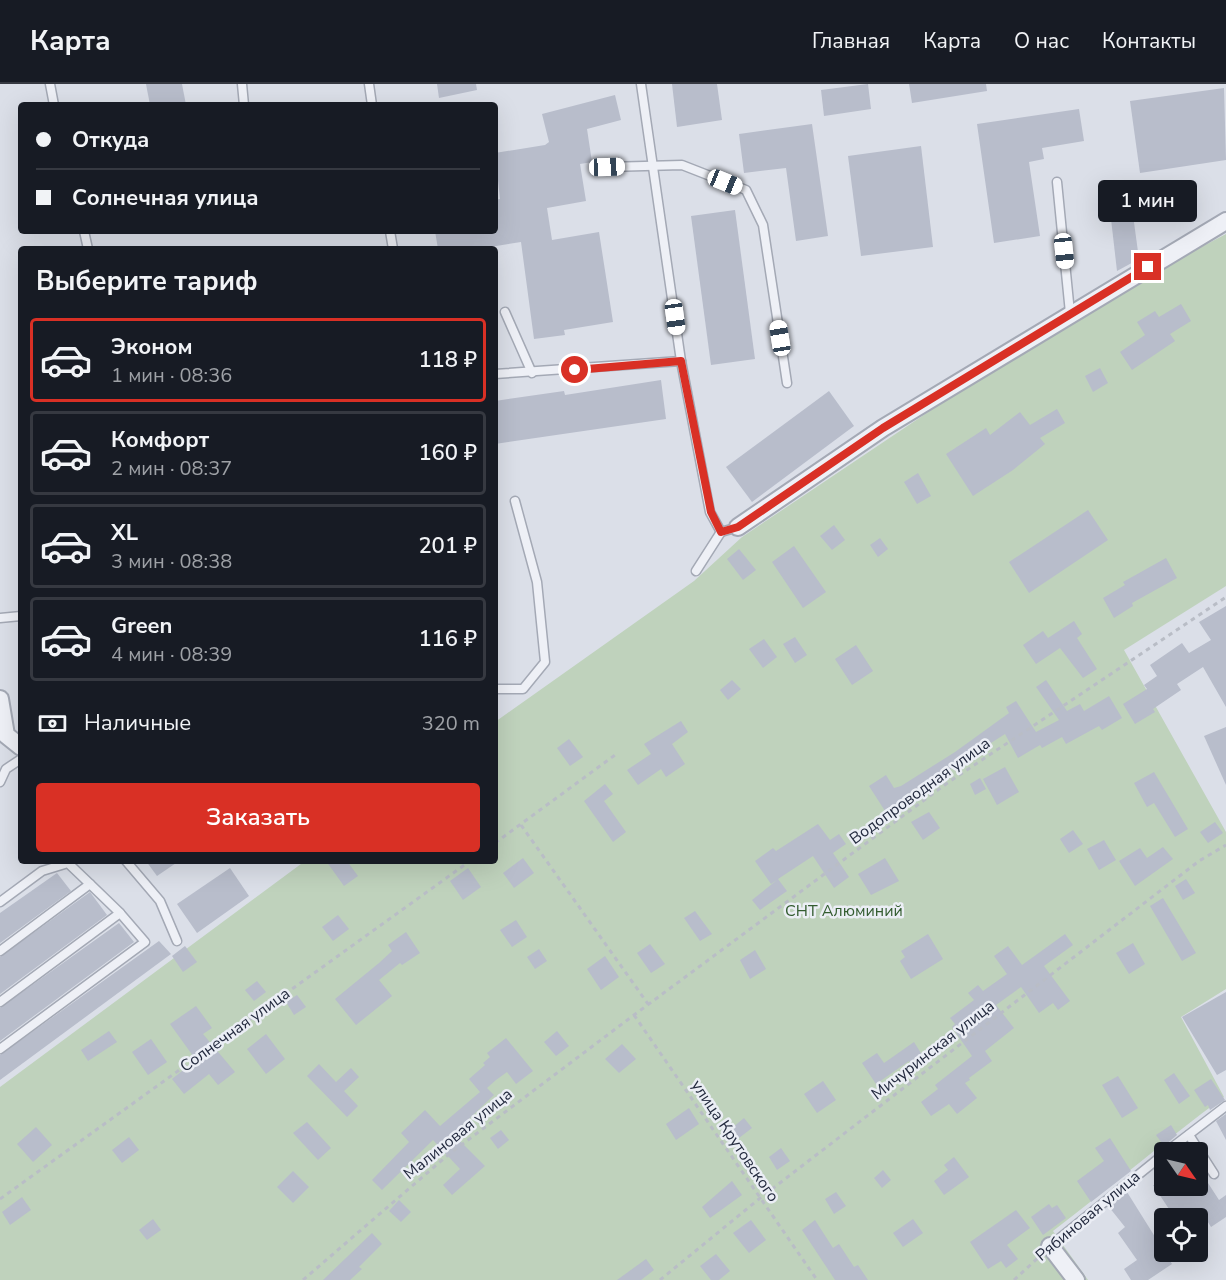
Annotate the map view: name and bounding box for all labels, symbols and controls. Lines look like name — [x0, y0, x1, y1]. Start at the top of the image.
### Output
text: Карта — [30, 22, 111, 60]
text: Главная — [812, 27, 890, 55]
text: Карта — [923, 27, 981, 55]
text: О нас — [1014, 27, 1069, 55]
text: Контакты — [1102, 27, 1196, 55]
text: Откуда — [72, 125, 149, 155]
car — [589, 157, 625, 177]
car — [705, 167, 745, 197]
callout: 1 мин — [1098, 180, 1198, 222]
text: Солнечная улица — [72, 183, 259, 213]
text: 1 мин — [1120, 187, 1175, 214]
car — [1053, 232, 1075, 270]
route end — [1134, 253, 1161, 280]
text: Выберите тариф — [36, 263, 258, 300]
car — [664, 298, 686, 336]
car — [768, 319, 792, 357]
text: Эконом — [111, 332, 193, 362]
icon: car — [39, 333, 93, 387]
text: 118 ₽ — [418, 345, 477, 375]
route start — [561, 356, 588, 383]
text: 1 мин · 08:36 — [111, 362, 232, 389]
text: Комфорт — [111, 425, 209, 455]
icon: car — [39, 426, 93, 480]
text: 160 ₽ — [418, 438, 477, 468]
text: 2 мин · 08:37 — [111, 455, 232, 482]
text: XL — [111, 518, 138, 548]
icon: car — [39, 519, 93, 573]
text: 201 ₽ — [418, 531, 477, 561]
text: 3 мин · 08:38 — [111, 548, 232, 575]
text: Green — [111, 611, 172, 641]
icon: car — [39, 612, 93, 666]
text: 116 ₽ — [418, 624, 477, 654]
text: 4 мин · 08:39 — [111, 641, 232, 668]
icon: cash — [36, 707, 69, 740]
text: Наличные — [84, 708, 191, 738]
text: 320 m — [422, 710, 480, 737]
street label: Водопроводная улица — [845, 732, 995, 850]
button: Заказать — [36, 783, 480, 852]
park label: СНТ Алюминий — [785, 900, 903, 922]
street label: Солнечная улица — [176, 983, 294, 1077]
street label: Мичуринская улица — [867, 995, 999, 1105]
street label: улица Крутовского — [686, 1076, 784, 1206]
street label: Малиновая улица — [399, 1083, 517, 1185]
north arrow — [1154, 1142, 1208, 1196]
map controls — [1154, 1142, 1208, 1262]
street label: Рябиновая улица — [1031, 1166, 1145, 1266]
button: locate — [1154, 1208, 1208, 1262]

